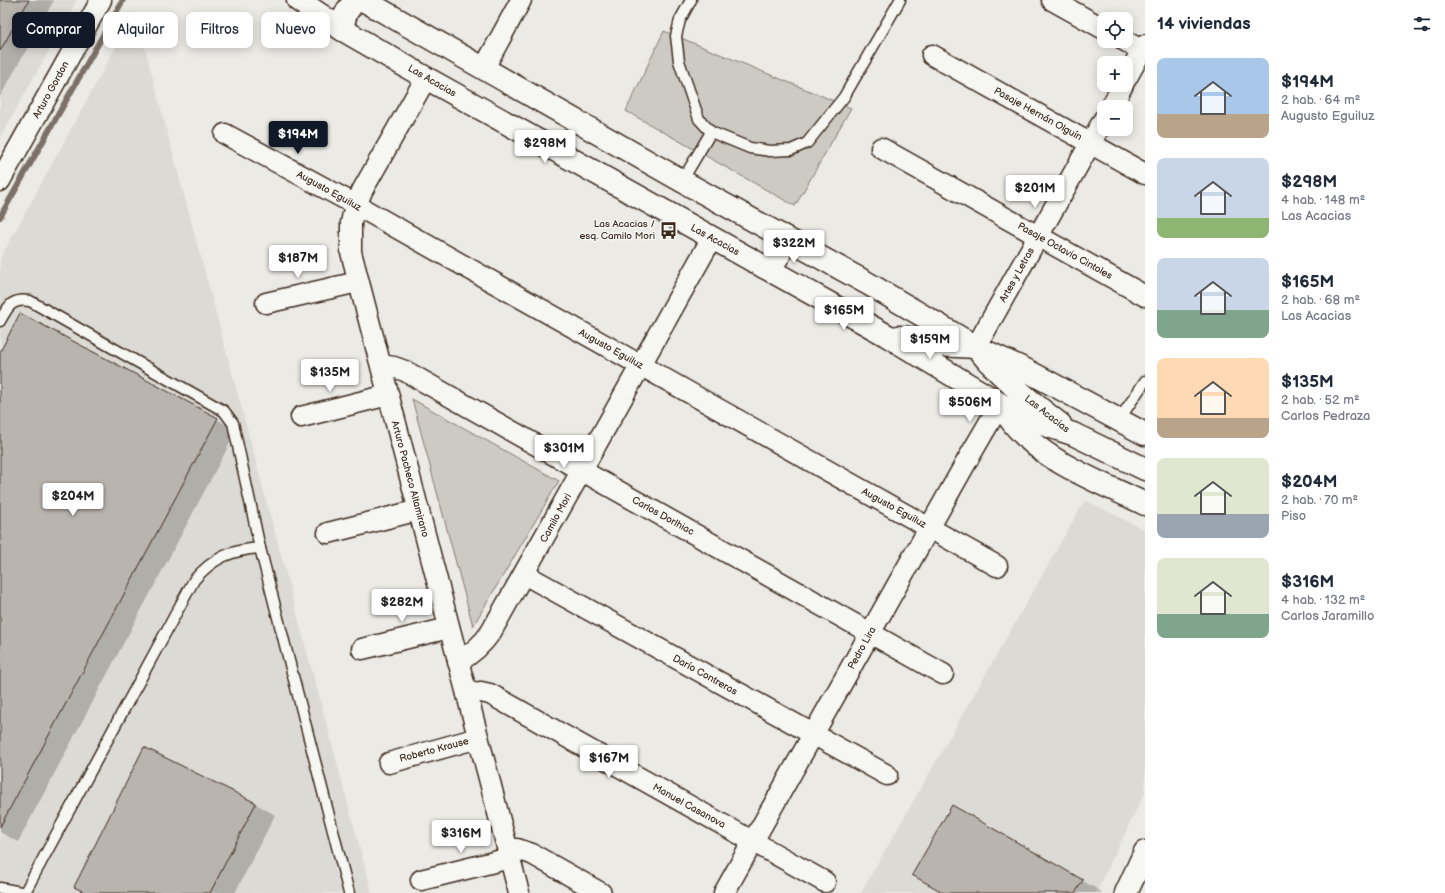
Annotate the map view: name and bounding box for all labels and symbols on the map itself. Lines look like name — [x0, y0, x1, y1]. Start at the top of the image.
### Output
street label: Arturo Gordon — [30, 59, 72, 121]
street label: Las Acacias — [406, 62, 458, 100]
street label: Pasaje Hernán Olguín — [992, 85, 1084, 143]
pin: $194M — [270, 121, 326, 155]
pin: $298M — [517, 130, 573, 164]
street label: Augusto Eguiluz — [295, 168, 364, 214]
pin: $201M — [1007, 175, 1063, 209]
place label: Las Acacias / esq. Camilo Mori — [579, 218, 655, 242]
bus stop icon: Las Acacias / esq. Camilo Mori — [658, 220, 678, 240]
street label: Pasaje Octavio Cintoles — [1016, 220, 1115, 282]
street label: Las Acacias — [689, 222, 742, 258]
pin: $322M — [766, 230, 822, 264]
pin: $187M — [270, 245, 326, 279]
street label: Artes y Letras — [997, 245, 1037, 305]
pin: $165M — [816, 297, 872, 331]
street label: Augusto Eguiluz — [577, 326, 646, 372]
pin: $159M — [902, 326, 958, 360]
pin: $135M — [302, 359, 358, 393]
pin: $506M — [942, 389, 998, 423]
street label: Las Acacias — [1022, 393, 1072, 435]
street label: Arturo Pacheco Altamirano — [389, 419, 431, 539]
pin: $301M — [536, 435, 592, 469]
pin: $204M — [45, 483, 101, 517]
street label: Augusto Eguiluz — [860, 485, 929, 531]
street label: Camilo Mori — [538, 491, 574, 545]
street label: Carlos Dorlhiac — [630, 494, 696, 538]
pin: $282M — [374, 589, 430, 623]
street label: Pedro Lira — [845, 624, 879, 671]
street label: Darío Contreras — [671, 652, 739, 698]
street label: Roberto Krause — [398, 735, 470, 765]
pin: $167M — [581, 745, 637, 779]
street label: Manuel Casanova — [651, 781, 728, 831]
pin: $316M — [433, 820, 489, 854]

